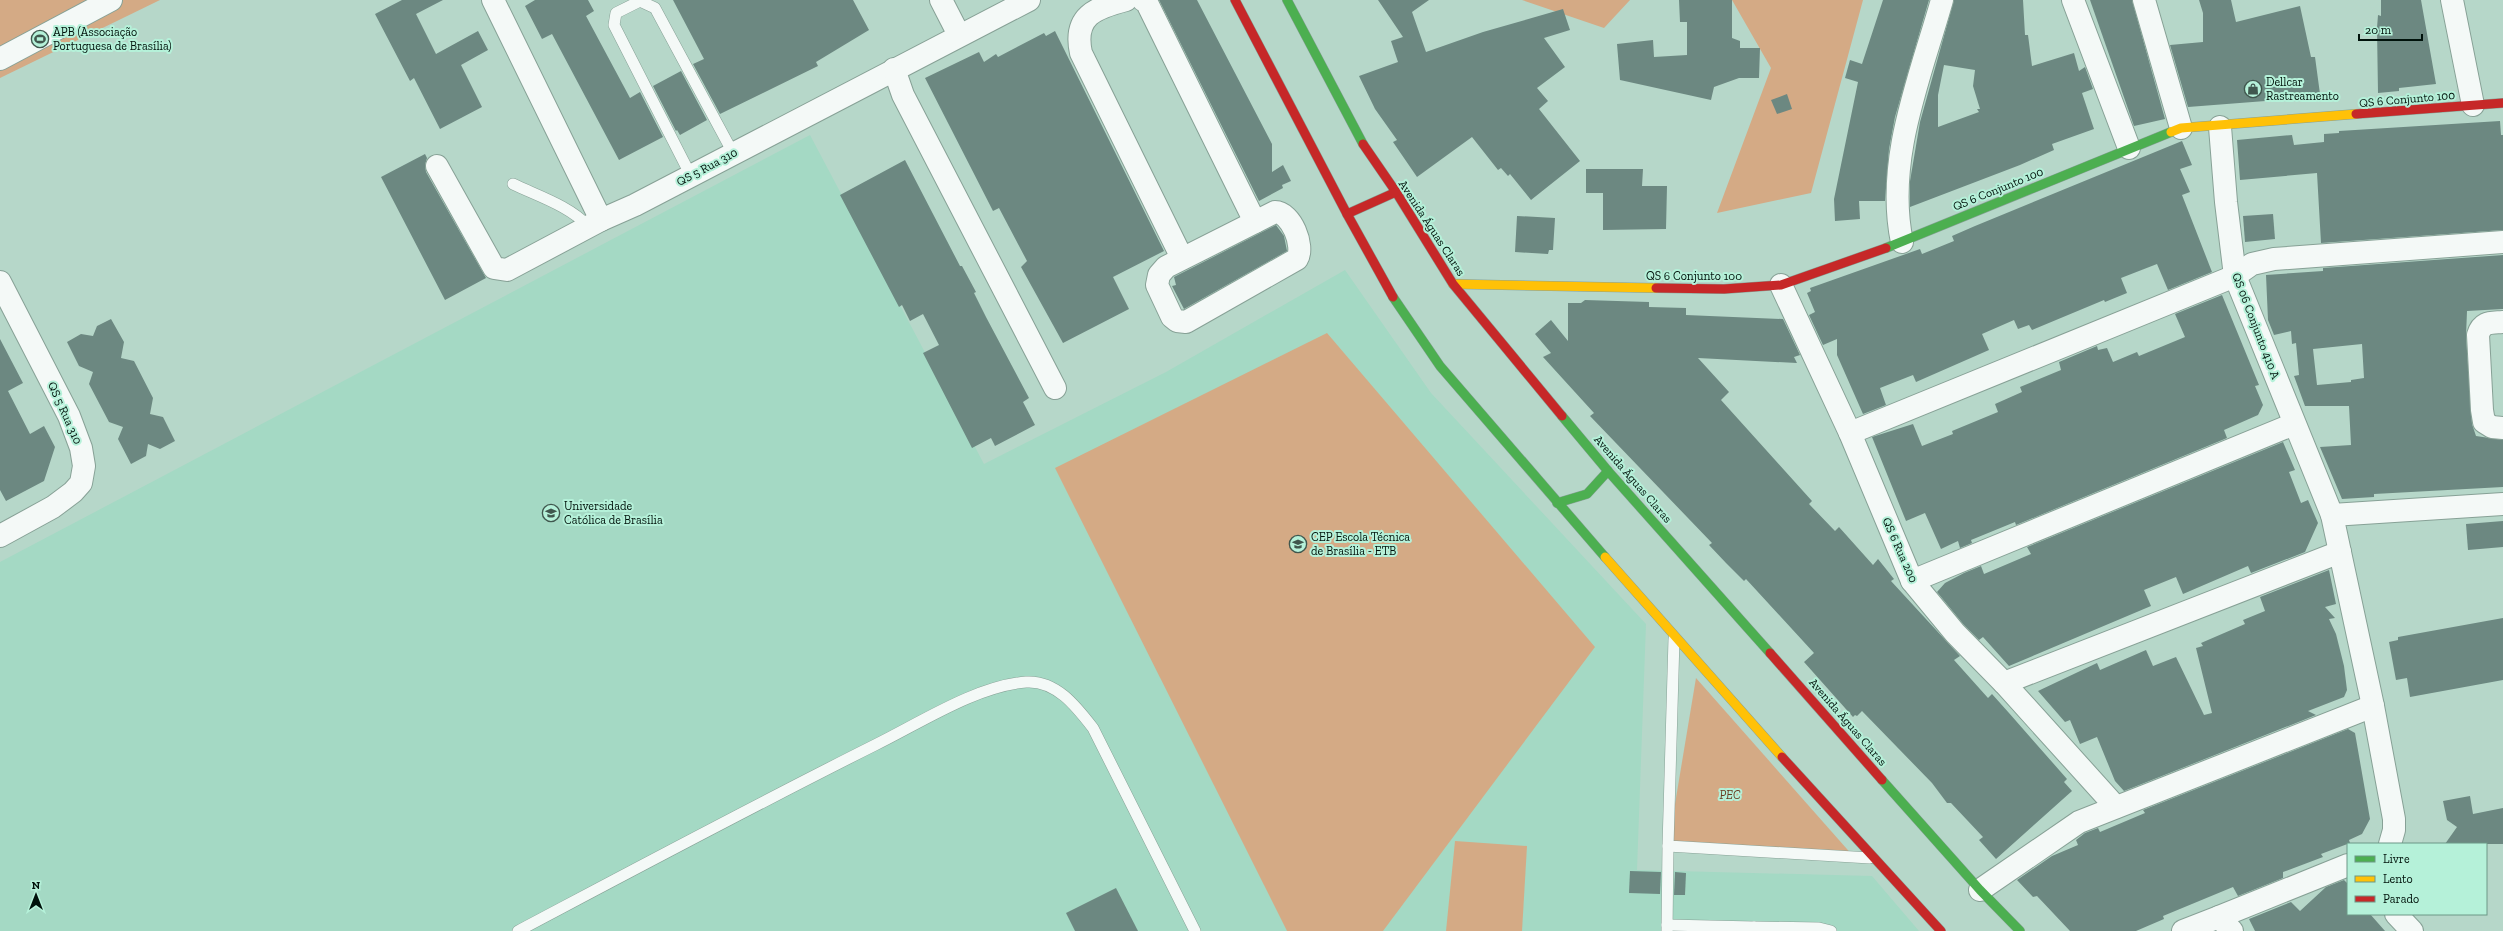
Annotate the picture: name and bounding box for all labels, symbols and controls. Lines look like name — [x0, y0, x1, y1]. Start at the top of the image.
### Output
scale bar — [2359, 16, 2422, 42]
text: 20 m — [2365, 23, 2392, 37]
place label: APB (Associação Portuguesa de Brasília) — [53, 25, 172, 53]
sports icon: APB (Associação Portuguesa de Brasília) — [30, 29, 50, 49]
place label: Dellcar Rastreamento — [2266, 75, 2339, 103]
shop icon: Dellcar Rastreamento — [2243, 79, 2263, 99]
street label: QS 6 Conjunto 100 — [2358, 88, 2456, 111]
street label: QS 5 Rua 310 — [674, 145, 740, 189]
street label: QS 6 Conjunto 100 — [1951, 164, 2046, 214]
street label: Avenida Águas Claras — [1396, 177, 1469, 278]
street label: QS 6 Conjunto 100 — [1646, 269, 1742, 284]
street label: QS 06 Conjunto 410 A — [2228, 271, 2283, 382]
street label: QS 5 Rua 310 — [45, 380, 85, 446]
street label: Avenida Águas Claras — [1591, 432, 1676, 526]
place label: Universidade Católica de Brasília — [564, 499, 663, 527]
school or university icon: Universidade Católica de Brasília — [541, 503, 561, 523]
street label: QS 6 Rua 200 — [1879, 515, 1921, 585]
place label: CEP Escola Técnica de Brasília - ETB — [1311, 530, 1410, 558]
school or university icon: CEP Escola Técnica de Brasília - ETB — [1288, 534, 1308, 554]
street label: Avenida Águas Claras — [1806, 675, 1891, 769]
park label: PEC — [1719, 788, 1741, 802]
legend — [2347, 843, 2487, 915]
text: Livre — [2383, 852, 2410, 866]
text: Lento — [2383, 872, 2413, 886]
north arrow — [16, 875, 56, 915]
text: N — [32, 879, 41, 892]
text: Parado — [2383, 892, 2419, 906]

